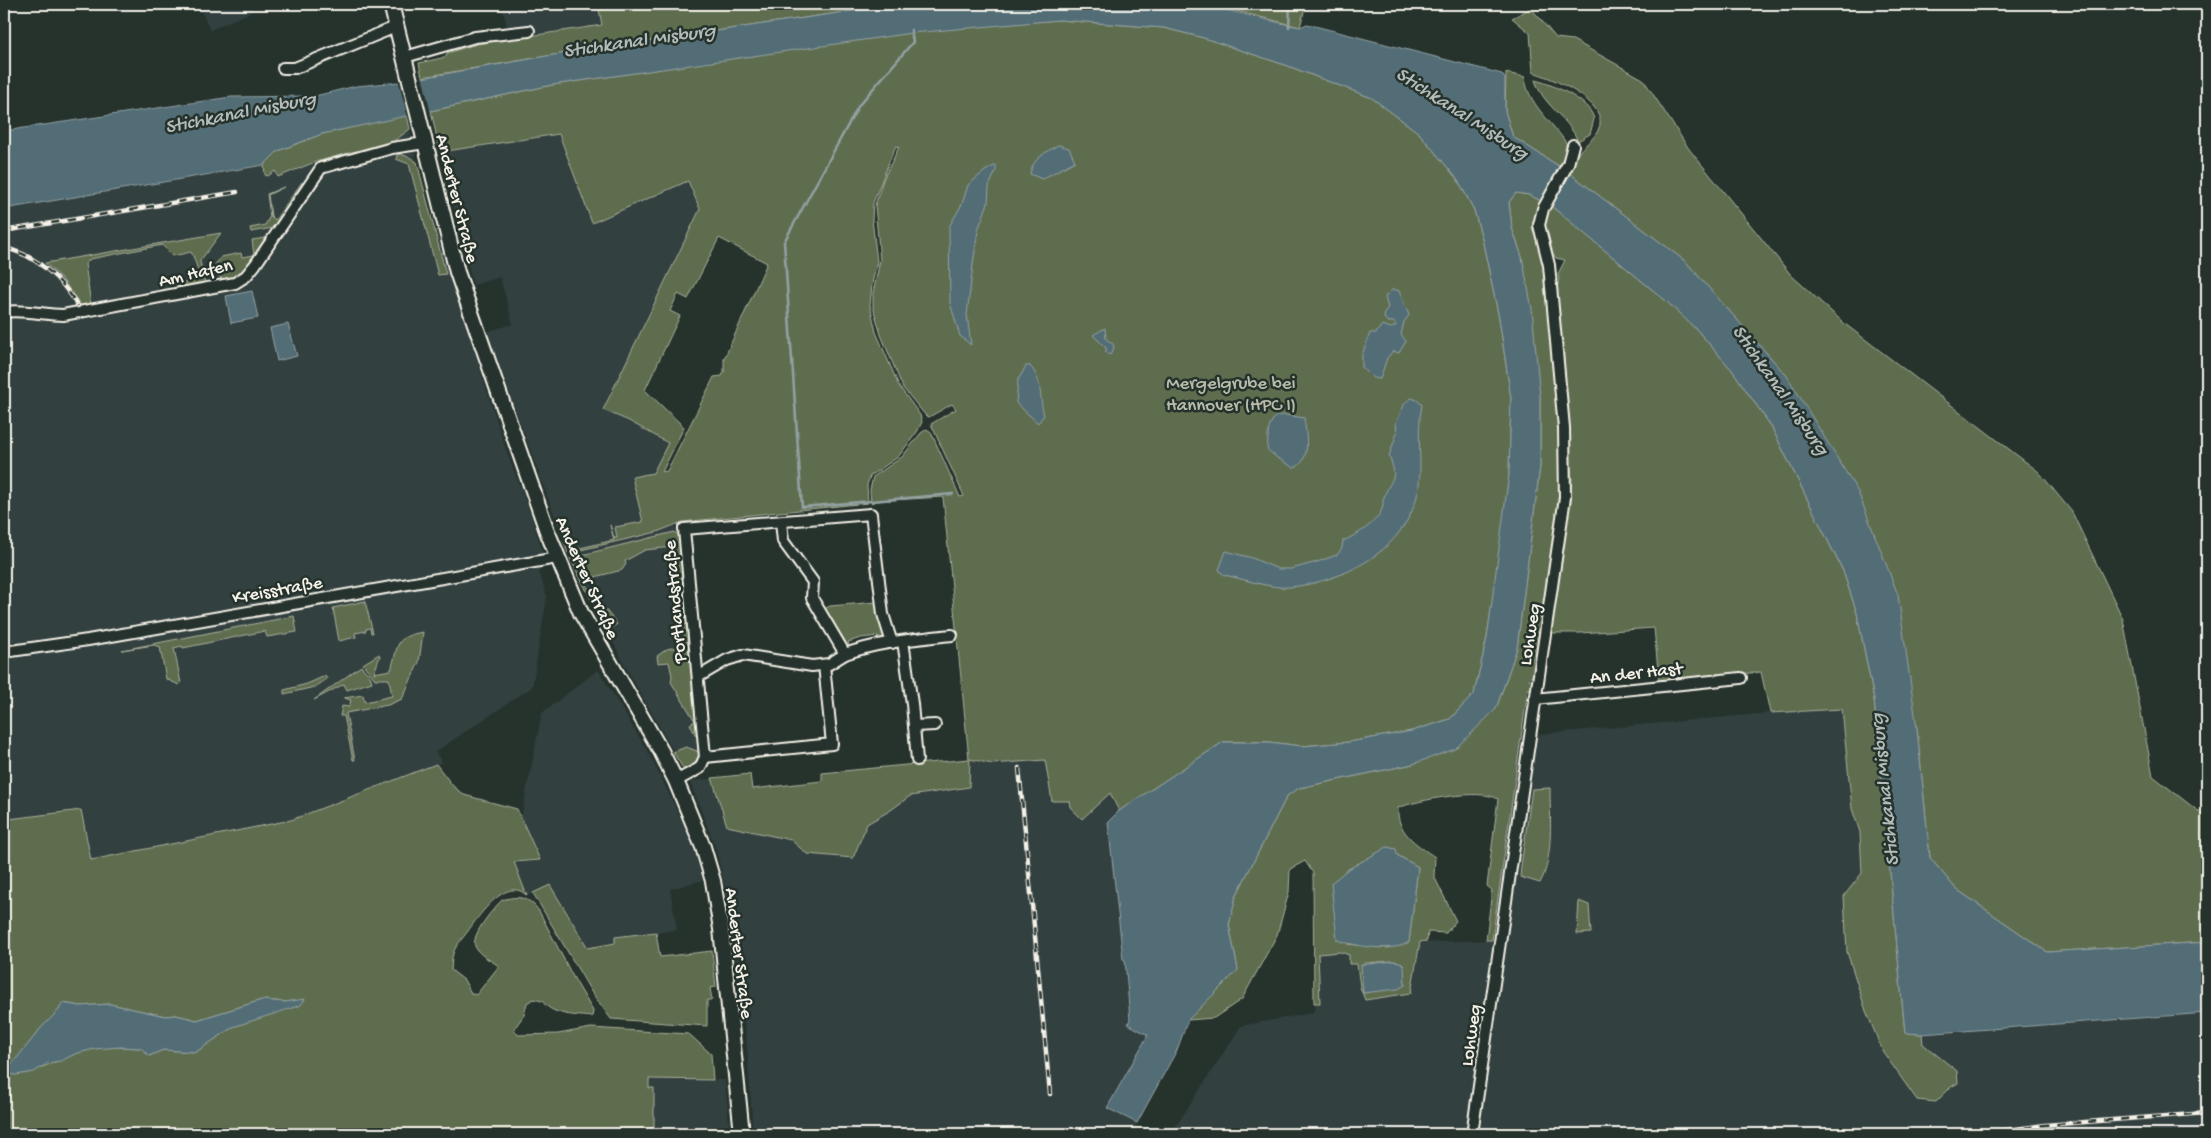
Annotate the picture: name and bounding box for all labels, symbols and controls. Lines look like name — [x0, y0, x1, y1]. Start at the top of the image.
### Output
water label: Stichkanal Misburg — [562, 20, 718, 65]
water label: Stichkanal Misburg — [1391, 64, 1533, 167]
water label: Stichkanal Misburg — [163, 88, 320, 140]
street label: Anderter Straße — [428, 132, 483, 266]
street label: Am Hafen — [157, 255, 235, 294]
water label: Stichkanal Misburg — [1726, 322, 1833, 462]
park label: Mergelgrube bei Hannover (HPC I) — [1166, 373, 1296, 418]
street label: Anderter Straße — [548, 514, 623, 644]
street label: Portlandstraße — [660, 539, 693, 665]
street label: Kreisstraße — [231, 572, 325, 611]
street label: Lohweg — [1515, 602, 1548, 667]
street label: An der Hast — [1589, 658, 1686, 691]
water label: Stichkanal Misburg — [1867, 711, 1906, 867]
street label: Anderter Straße — [718, 887, 757, 1020]
street label: Lohweg — [1457, 1003, 1488, 1068]

